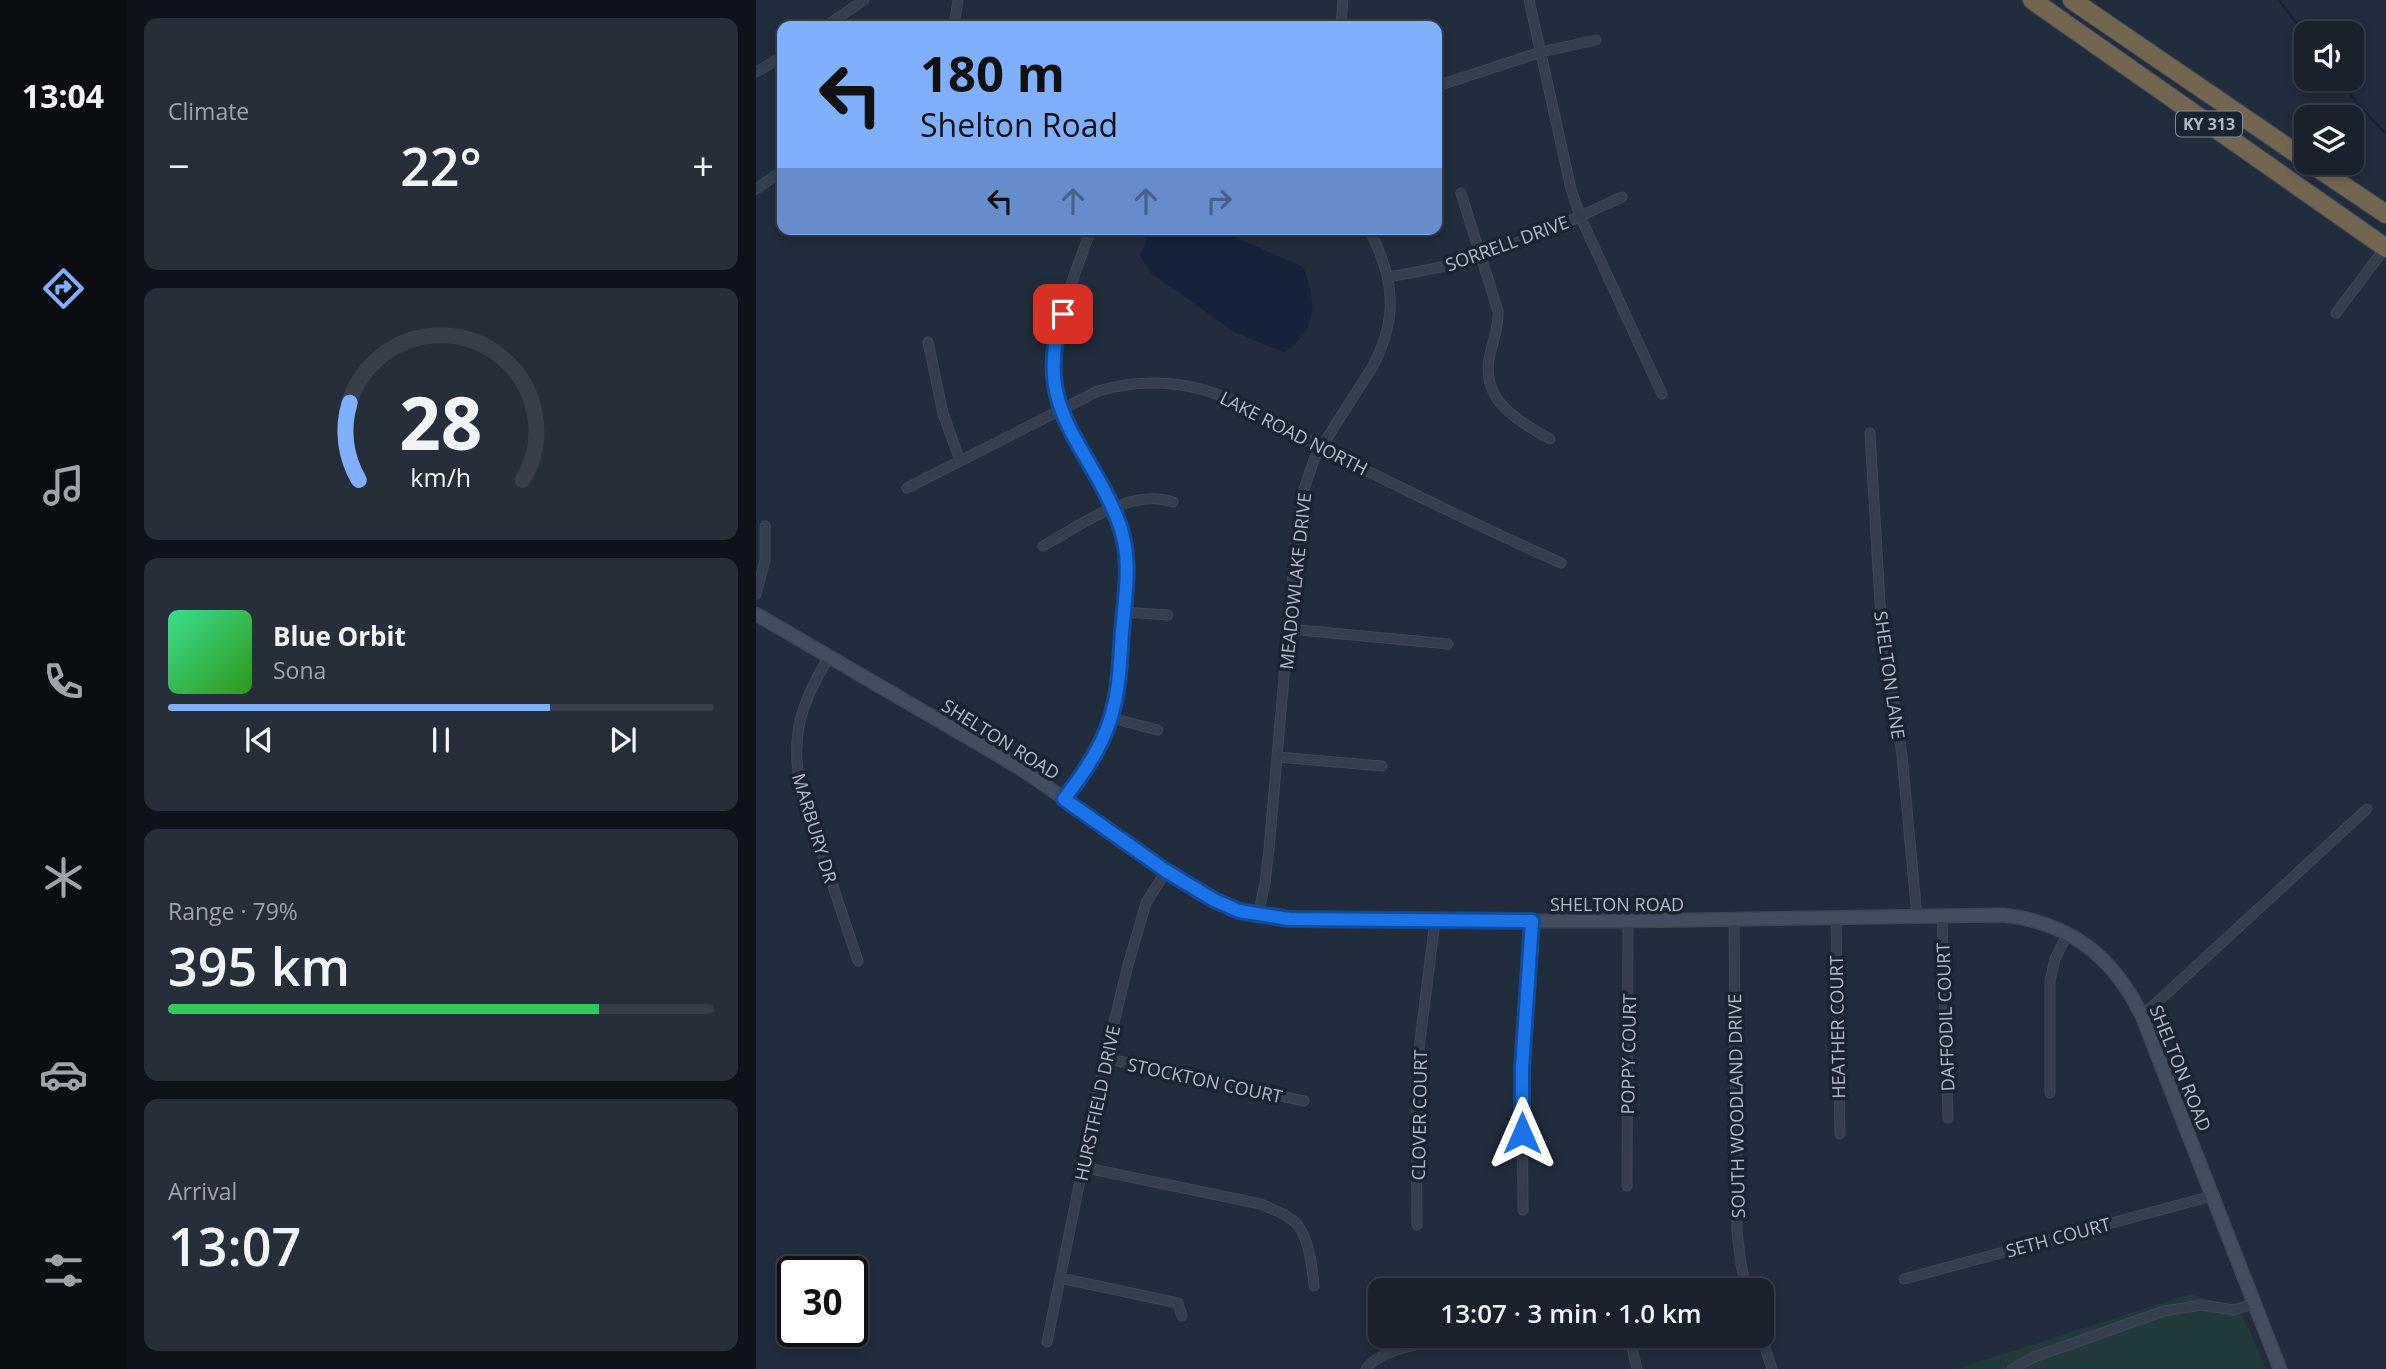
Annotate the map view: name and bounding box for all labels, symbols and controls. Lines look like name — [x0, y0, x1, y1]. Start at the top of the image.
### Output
map controls — [2294, 21, 2364, 175]
button: sound — [2294, 21, 2364, 91]
text: 180 m — [920, 40, 1065, 106]
icon: left — [805, 49, 896, 140]
text: 13:04 — [22, 74, 104, 117]
text: Climate — [168, 95, 249, 127]
text: Shelton Road — [920, 103, 1118, 146]
button: layers — [2294, 105, 2364, 175]
road number: KY 313 — [2176, 112, 2242, 136]
text: 22° — [400, 130, 482, 201]
text: − — [168, 139, 190, 191]
text: + — [692, 139, 714, 191]
icon: left — [981, 182, 1019, 220]
icon: ahead — [1054, 182, 1092, 220]
icon: ahead — [1127, 182, 1165, 220]
icon: right — [1200, 182, 1238, 220]
street label: SORRELL DRIVE — [1442, 210, 1572, 276]
icon: directions — [39, 264, 88, 313]
pin — [1033, 284, 1093, 344]
icon: arrive — [1044, 295, 1082, 333]
text: 28 — [399, 373, 483, 472]
street label: LAKE ROAD NORTH — [1216, 385, 1372, 481]
text: km/h — [411, 460, 471, 494]
icon: music — [39, 461, 88, 510]
street label: MEADOWLAKE DRIVE — [1274, 491, 1316, 671]
street label: SHELTON LANE — [1869, 609, 1911, 741]
text: Blue Orbit — [273, 618, 406, 654]
text: Sona — [273, 654, 326, 686]
icon: phone — [39, 657, 88, 706]
street label: SHELTON ROAD — [938, 693, 1064, 785]
icon: previous — [240, 721, 278, 759]
icon: pause — [422, 721, 460, 759]
icon: next — [604, 721, 642, 759]
street label: MARBURY DR — [787, 770, 843, 886]
icon: climate — [39, 853, 88, 902]
street label: SHELTON ROAD — [1550, 892, 1684, 916]
text: Range · 79% — [168, 895, 298, 927]
text: 395 km — [168, 930, 350, 1001]
street label: DAFFODIL COURT — [1930, 942, 1960, 1092]
street label: HEATHER COURT — [1824, 955, 1850, 1099]
street label: POPPY COURT — [1615, 993, 1641, 1115]
street label: SOUTH WOODLAND DRIVE — [1722, 994, 1750, 1218]
street label: SHELTON ROAD — [2145, 1001, 2217, 1135]
street label: HURSTFIELD DRIVE — [1069, 1023, 1125, 1183]
street label: CLOVER COURT — [1406, 1049, 1432, 1181]
icon: car — [39, 1050, 88, 1099]
street label: STOCKTON COURT — [1125, 1052, 1285, 1108]
position arrow — [1485, 1096, 1559, 1170]
text: Arrival — [168, 1175, 237, 1207]
text: 13:07 — [168, 1210, 301, 1281]
street label: SETH COURT — [2003, 1212, 2113, 1262]
icon: filters — [39, 1246, 88, 1295]
speed limit sign: 30 — [777, 1256, 868, 1347]
text: 13:07 · 3 min · 1.0 km — [1440, 1295, 1702, 1331]

